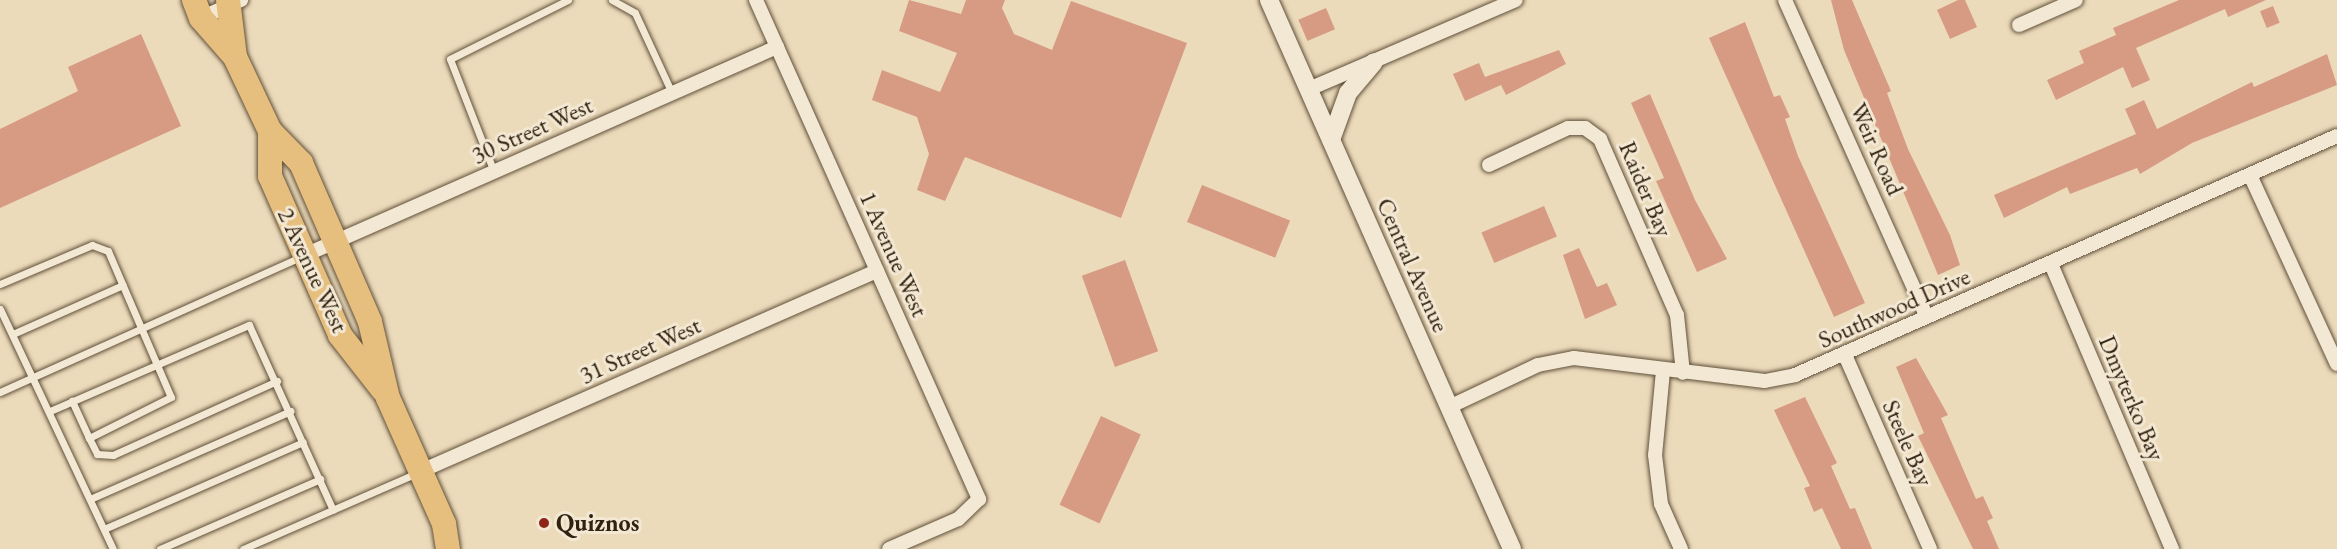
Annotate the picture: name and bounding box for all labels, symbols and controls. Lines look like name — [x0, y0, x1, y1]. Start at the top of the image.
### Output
street label: 30 Street West — [467, 90, 597, 170]
street label: Weir Road — [1844, 98, 1910, 200]
street label: Raider Bay — [1613, 137, 1679, 241]
street label: 1 Avenue West — [854, 187, 934, 321]
street label: Central Avenue — [1371, 194, 1455, 336]
street label: 2 Avenue West — [272, 203, 354, 337]
street label: Southwood Drive — [1814, 262, 1974, 354]
street label: 31 Street West — [575, 310, 705, 390]
street label: Dmyterko Bay — [2093, 331, 2171, 465]
street label: Steele Bay — [1876, 396, 1940, 490]
place label: Quiznos — [556, 509, 639, 537]
marker: Quiznos — [537, 516, 551, 530]

